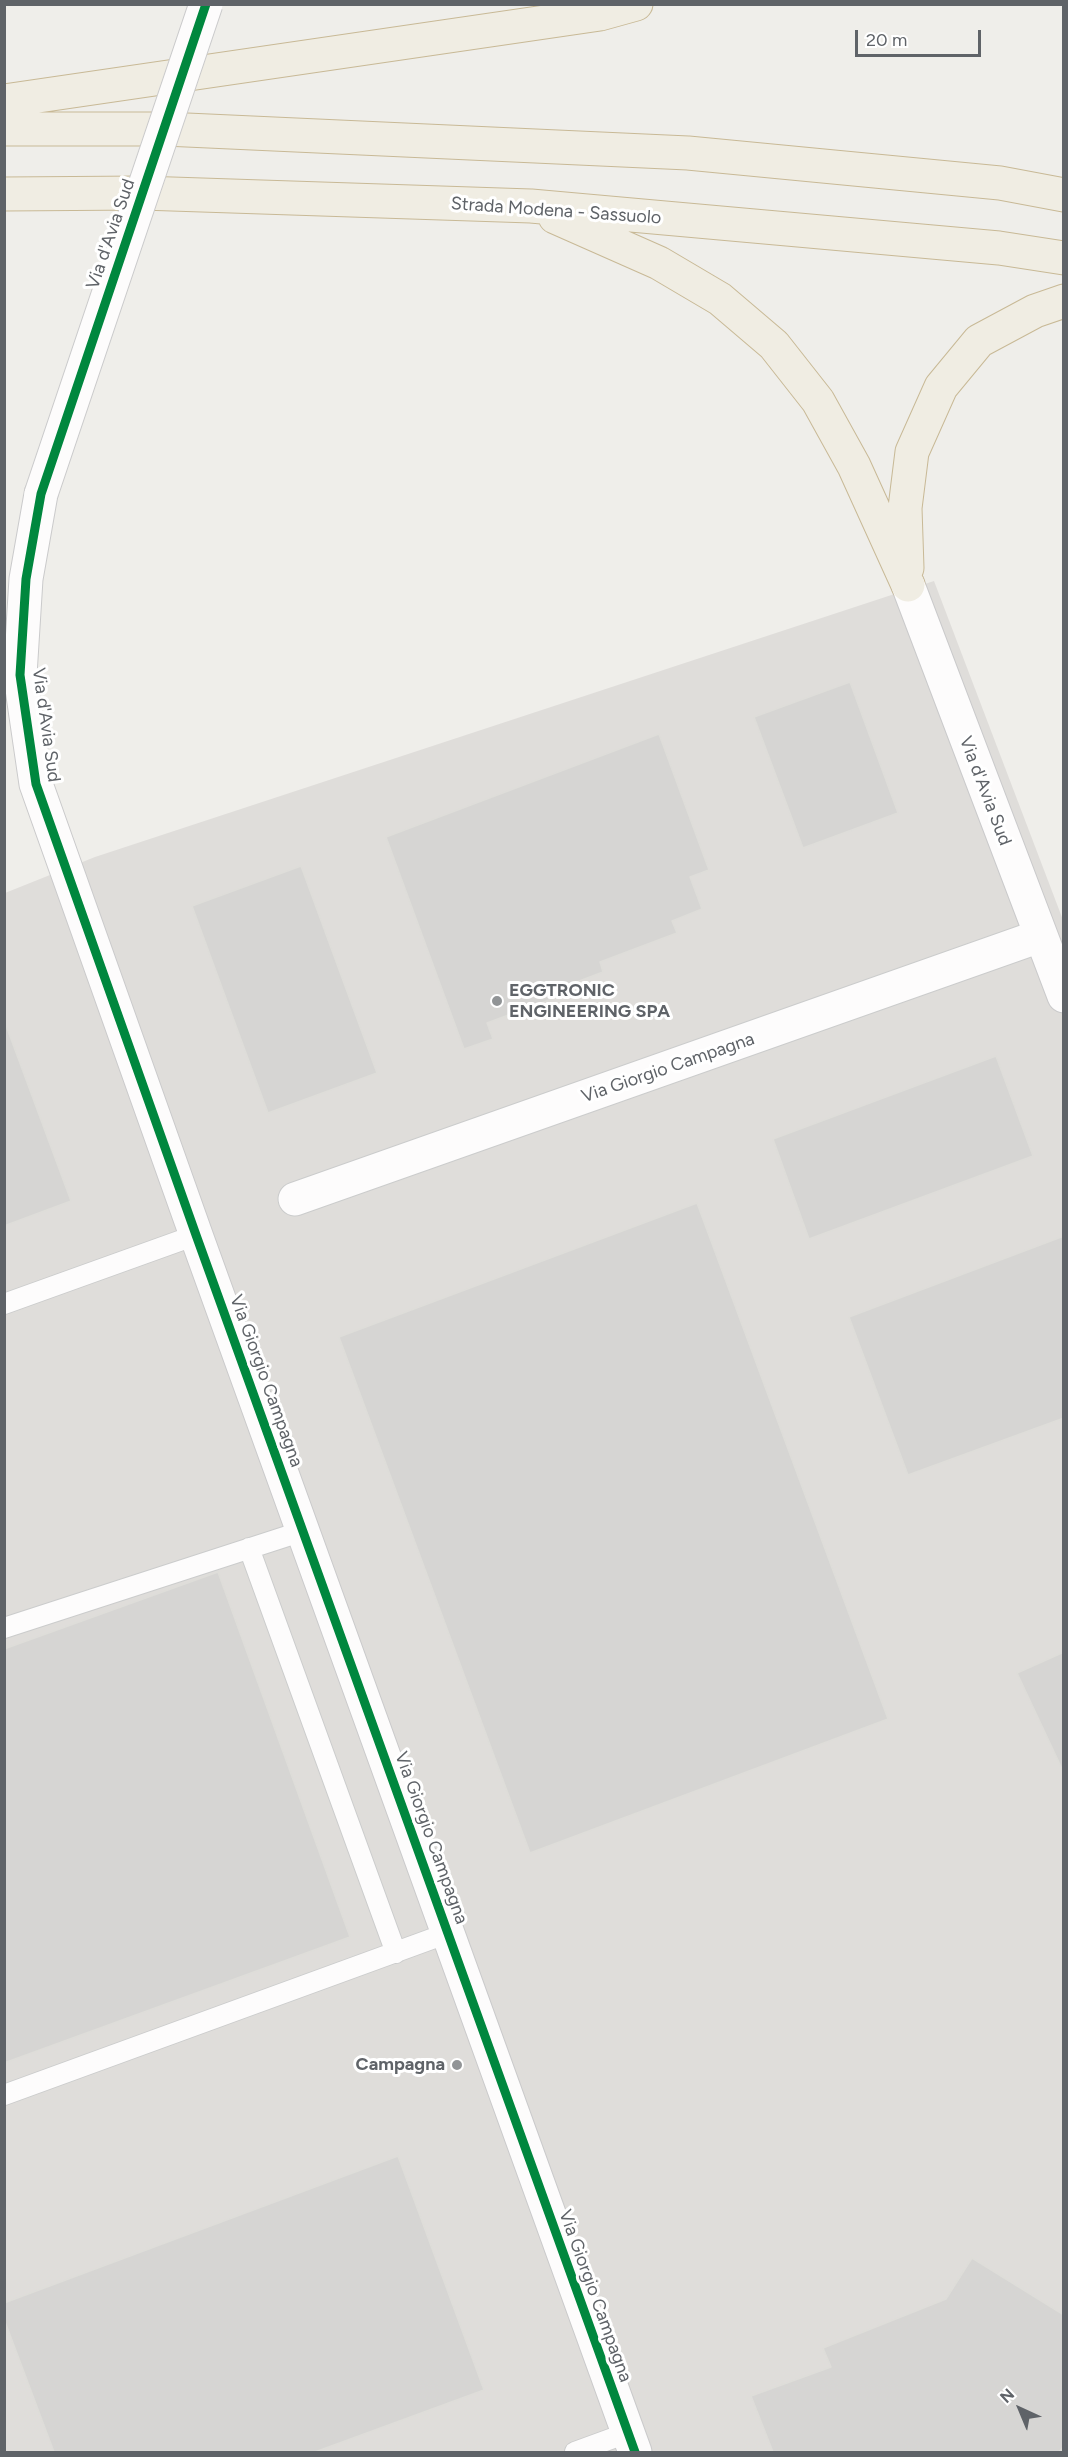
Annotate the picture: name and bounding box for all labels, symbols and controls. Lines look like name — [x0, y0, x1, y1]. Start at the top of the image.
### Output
scale bar — [858, 18, 984, 56]
text: 20 m — [866, 29, 907, 51]
street label: Via d'Avia Sud — [82, 176, 140, 292]
street label: Strada Modena - Sassuolo — [450, 193, 662, 229]
street label: Via d'Avia Sud — [27, 666, 65, 784]
street label: Via d'Avia Sud — [954, 733, 1016, 849]
place label: EGGTRONIC ENGINEERING SPA — [509, 980, 670, 1022]
marker: EGGTRONIC ENGINEERING SPA — [490, 994, 504, 1008]
street label: Via Giorgio Campagna — [579, 1028, 757, 1108]
street label: Via Giorgio Campagna — [225, 1292, 307, 1470]
street label: Via Giorgio Campagna — [390, 1749, 472, 1927]
place label: Campagna — [356, 2054, 445, 2076]
marker: Campagna — [450, 2058, 464, 2072]
street label: Via Giorgio Campagna — [554, 2207, 636, 2385]
north arrow — [990, 2379, 1050, 2439]
text: N — [996, 2385, 1018, 2407]

